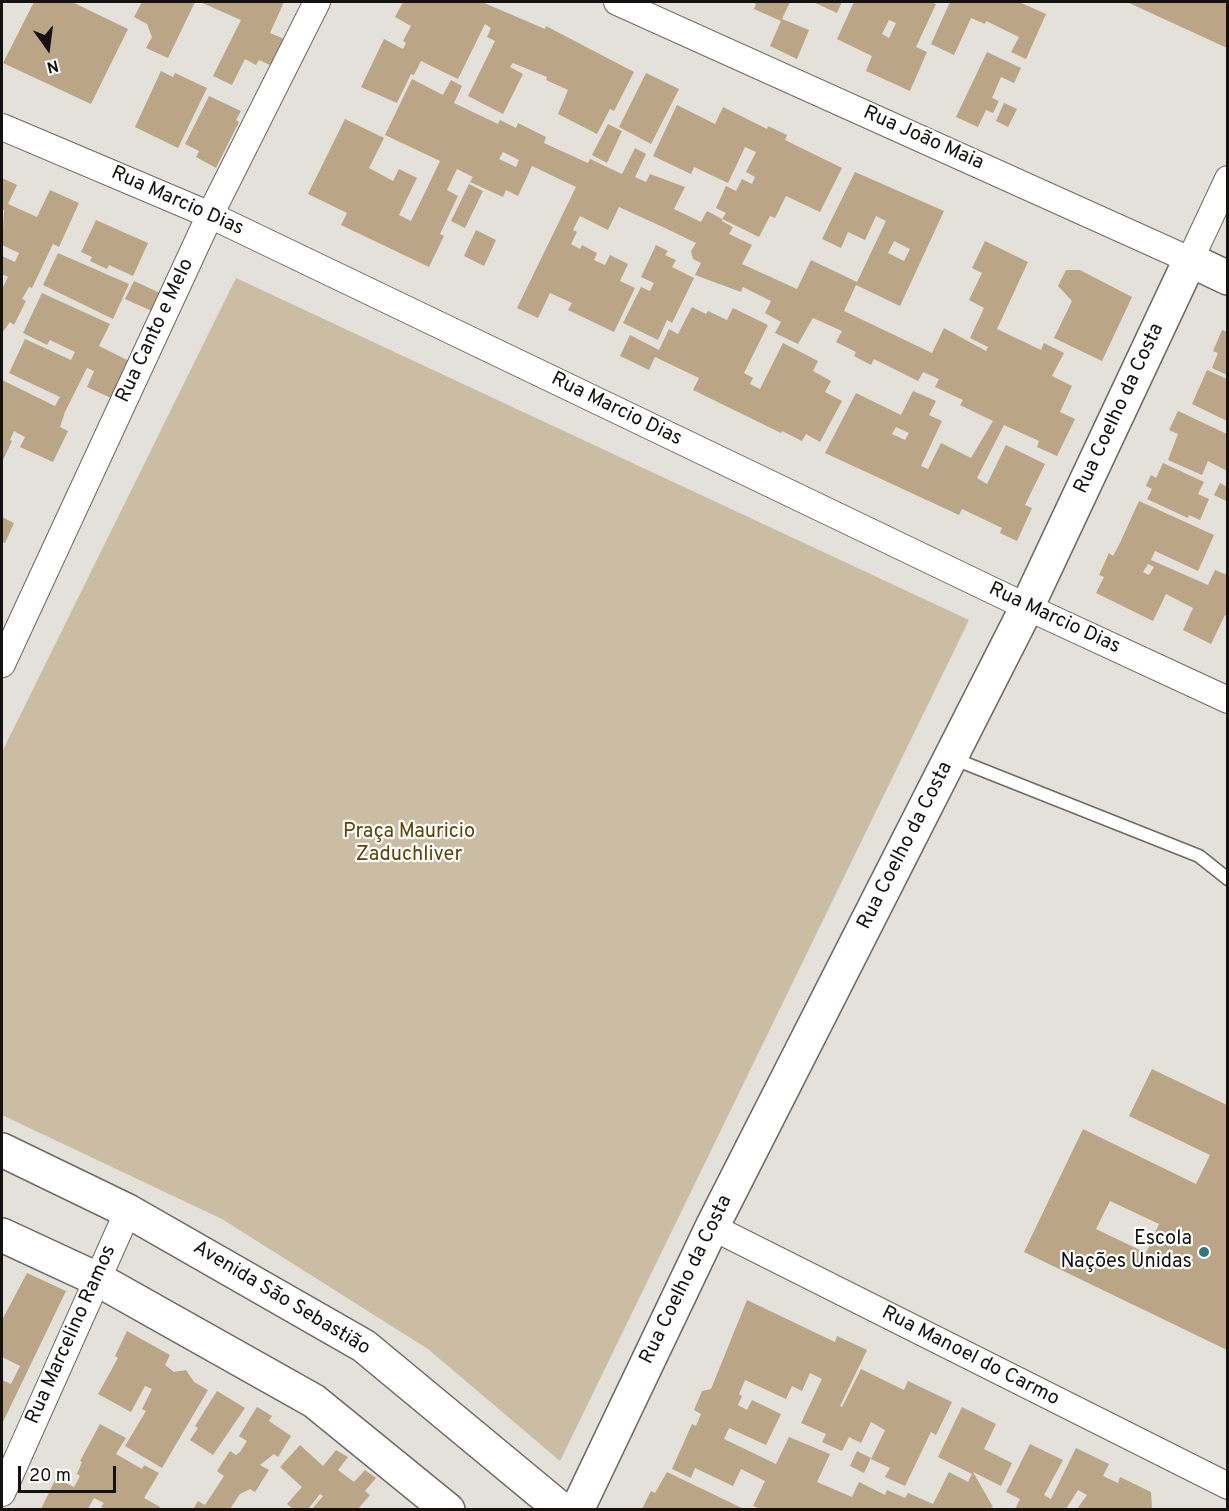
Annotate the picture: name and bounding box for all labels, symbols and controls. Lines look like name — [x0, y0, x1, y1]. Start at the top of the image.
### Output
north arrow — [18, 18, 78, 78]
text: N — [44, 54, 60, 77]
street label: Rua João Maia — [859, 102, 987, 176]
street label: Rua Marcio Dias — [107, 162, 247, 242]
street label: Rua Canto e Melo — [112, 255, 200, 407]
street label: Rua Coelho da Costa — [1070, 320, 1170, 498]
street label: Rua Marcio Dias — [547, 368, 685, 452]
street label: Rua Marcio Dias — [984, 578, 1124, 660]
street label: Rua Coelho da Costa — [853, 758, 959, 934]
park label: Praça Mauricio Zaduchliver — [343, 821, 475, 868]
street label: Rua Coelho da Costa — [636, 1192, 738, 1368]
place label: Escola Nações Unidas — [1061, 1228, 1192, 1275]
street label: Avenida São Sebastião — [188, 1237, 374, 1361]
street label: Rua Marcelino Ramos — [22, 1242, 122, 1428]
marker: Escola Nações Unidas — [1197, 1245, 1211, 1259]
street label: Rua Manoel do Carmo — [877, 1302, 1063, 1412]
scale bar — [21, 1454, 118, 1492]
text: 20 m — [29, 1465, 71, 1488]

